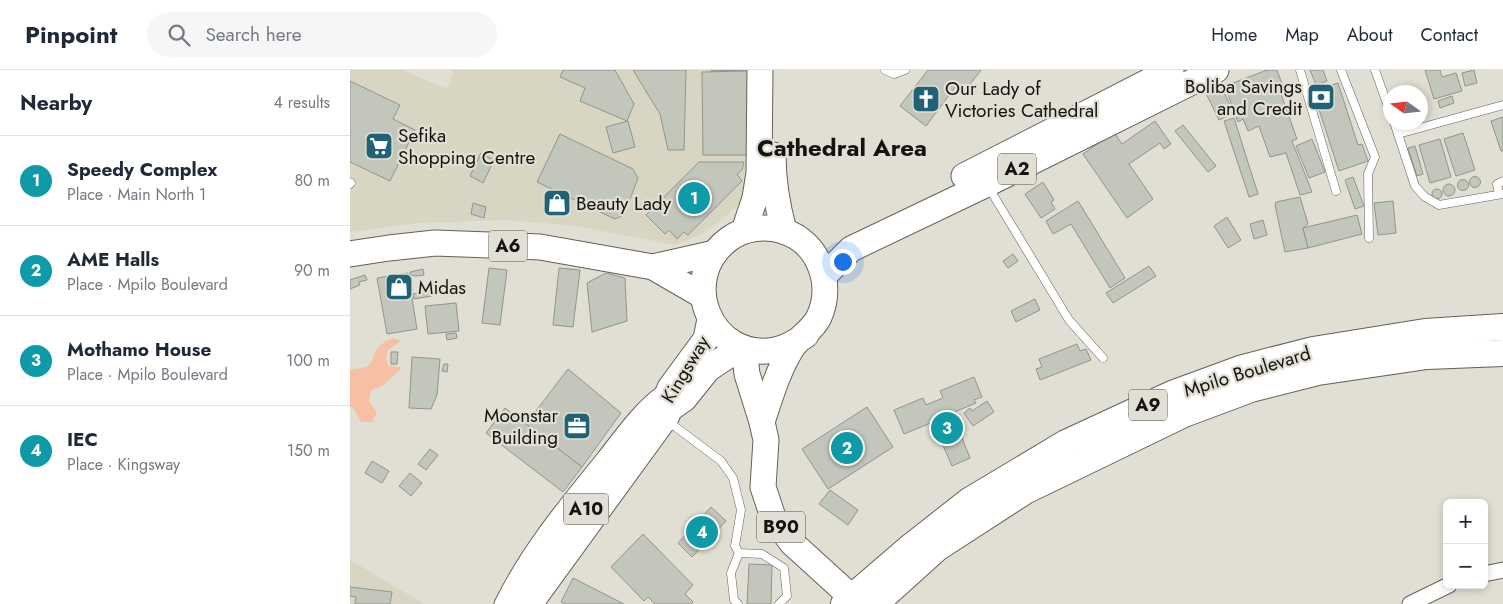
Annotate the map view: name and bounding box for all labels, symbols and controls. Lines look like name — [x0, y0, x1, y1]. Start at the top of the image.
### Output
search box — [147, 12, 497, 57]
text: Pinpoint — [25, 17, 117, 52]
icon: search — [165, 21, 193, 49]
text: Search here — [205, 21, 302, 48]
text: Home — [1211, 22, 1257, 48]
text: Map — [1285, 22, 1319, 48]
text: About — [1347, 22, 1392, 48]
text: Contact — [1420, 22, 1478, 48]
place label: Boliba Savings and Credit — [1185, 73, 1302, 122]
place label: Our Lady of Victories Cathedral — [945, 75, 1098, 124]
bank icon: Boliba Savings and Credit — [1306, 82, 1336, 112]
church icon: Our Lady of Victories Cathedral — [911, 84, 941, 114]
north arrow — [1383, 85, 1428, 130]
text: Nearby — [20, 88, 92, 118]
text: 4 results — [274, 91, 330, 114]
place label: Sefika Shopping Centre — [398, 122, 535, 171]
district label: Cathedral Area — [757, 130, 927, 165]
supermarket icon: Sefika Shopping Centre — [364, 131, 394, 161]
road number: A2 — [998, 154, 1036, 185]
text: Speedy Complex — [67, 156, 217, 183]
text: 1 — [32, 169, 40, 192]
text: 80 m — [294, 169, 330, 192]
pin: 1 — [678, 179, 710, 217]
text: Place · Main North 1 — [67, 183, 206, 206]
shop icon: Beauty Lady — [542, 188, 572, 218]
place label: Beauty Lady — [576, 190, 672, 217]
road number: A6 — [489, 230, 527, 262]
text: AME Halls — [67, 246, 159, 273]
your location — [830, 249, 856, 275]
text: 2 — [31, 259, 41, 282]
text: 90 m — [294, 259, 330, 282]
shop icon: Midas — [384, 272, 414, 302]
text: Place · Mpilo Boulevard — [67, 273, 228, 296]
place label: Midas — [418, 274, 466, 301]
street label: Kingsway — [655, 330, 716, 408]
text: Mothamo House — [67, 336, 211, 363]
street label: Mpilo Boulevard — [1180, 339, 1314, 404]
text: 3 — [31, 349, 41, 372]
text: 100 m — [286, 349, 330, 372]
text: Place · Mpilo Boulevard — [67, 363, 228, 386]
road number: A9 — [1129, 390, 1167, 420]
place label: Moonstar Building — [484, 402, 558, 451]
pin: 3 — [931, 409, 963, 447]
office icon: Moonstar Building — [562, 411, 592, 441]
text: IEC — [67, 426, 98, 453]
pin: 2 — [831, 429, 863, 467]
text: 4 — [30, 439, 42, 462]
text: 150 m — [287, 439, 330, 462]
text: Place · Kingsway — [67, 453, 180, 476]
road number: A10 — [564, 494, 608, 524]
map controls — [1443, 499, 1488, 589]
button: + — [1443, 499, 1488, 544]
road number: B90 — [757, 512, 805, 542]
pin: 4 — [686, 513, 718, 551]
button: − — [1443, 544, 1488, 589]

